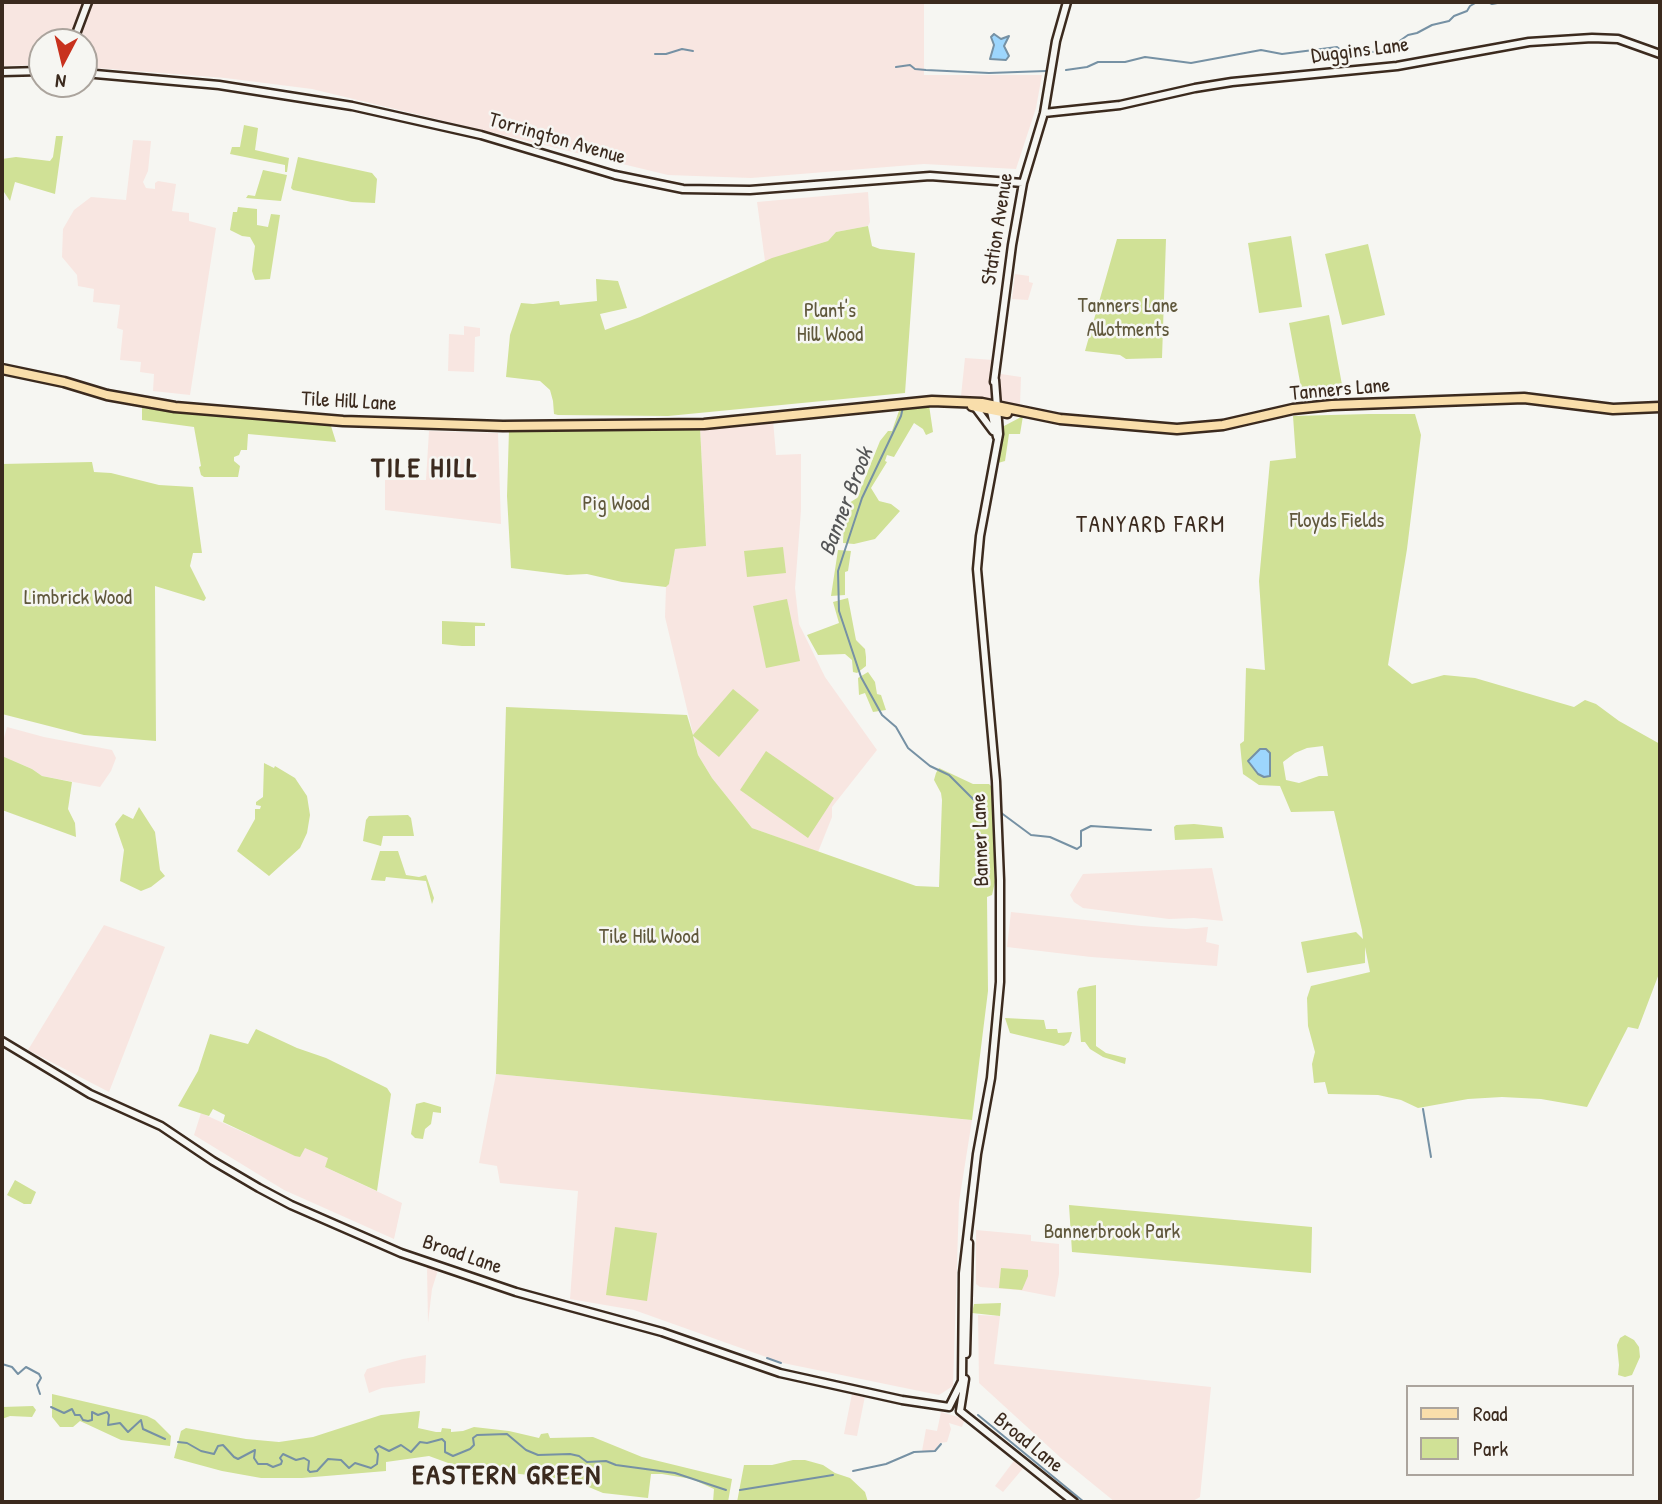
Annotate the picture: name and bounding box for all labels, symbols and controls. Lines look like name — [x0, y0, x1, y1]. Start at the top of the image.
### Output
north arrow — [28, 28, 98, 98]
street label: Duggins Lane — [1310, 33, 1410, 69]
text: N — [54, 68, 67, 95]
street label: Torrington Avenue — [486, 107, 628, 171]
street label: Station Avenue — [977, 171, 1019, 287]
park label: Tanners Lane Allotments — [1078, 293, 1178, 343]
park label: Plant's Hill Wood — [797, 298, 863, 348]
street label: Tanners Lane — [1289, 373, 1391, 407]
street label: Tile Hill Lane — [301, 387, 397, 417]
water label: Banner Brook — [814, 444, 880, 560]
district label: TILE HILL — [372, 453, 478, 487]
park label: Pig Wood — [582, 491, 650, 517]
park label: Floyds Fields — [1290, 508, 1384, 534]
district label: TANYARD FARM — [1077, 512, 1225, 540]
park label: Limbrick Wood — [24, 585, 132, 611]
street label: Banner Lane — [967, 793, 995, 887]
park label: Tile Hill Wood — [599, 924, 699, 950]
park label: Bannerbrook Park — [1044, 1219, 1180, 1245]
street label: Broad Lane — [419, 1230, 505, 1280]
legend — [1406, 1385, 1634, 1476]
text: Road — [1473, 1399, 1507, 1428]
street label: Broad Lane — [988, 1407, 1068, 1479]
text: Park — [1473, 1434, 1508, 1463]
district label: EASTERN GREEN — [414, 1460, 600, 1494]

